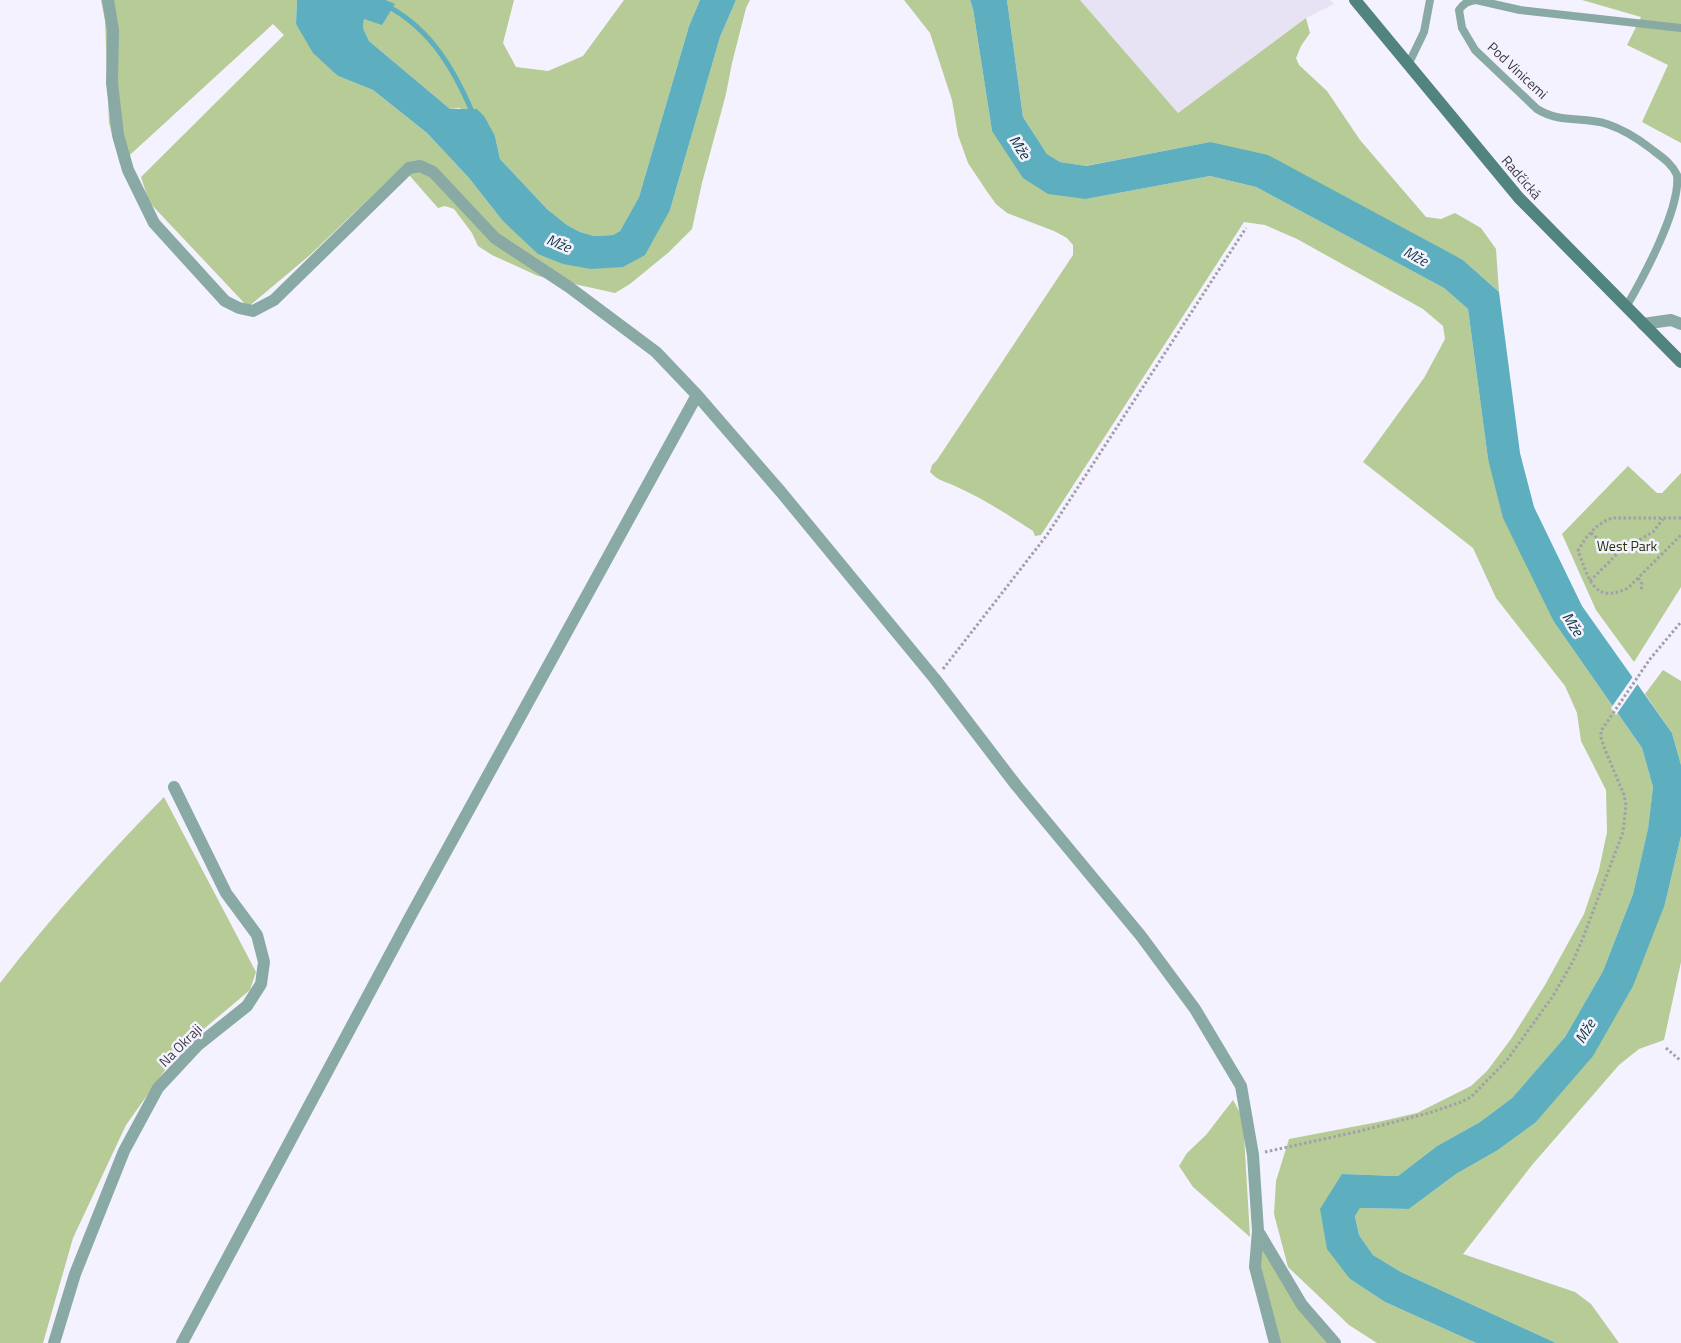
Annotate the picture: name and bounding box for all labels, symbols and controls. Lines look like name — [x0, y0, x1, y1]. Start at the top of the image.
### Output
street label: Pod Vinicemi — [1483, 36, 1553, 104]
water label: Mže — [1004, 130, 1037, 165]
street label: Radčická — [1497, 150, 1547, 204]
water label: Mže — [543, 228, 576, 259]
water label: Mže — [1400, 240, 1433, 272]
park label: West Park — [1597, 535, 1658, 556]
water label: Mže — [1557, 607, 1590, 642]
water label: Mže — [1569, 1014, 1602, 1048]
street label: Na Okraji — [154, 1019, 206, 1071]

